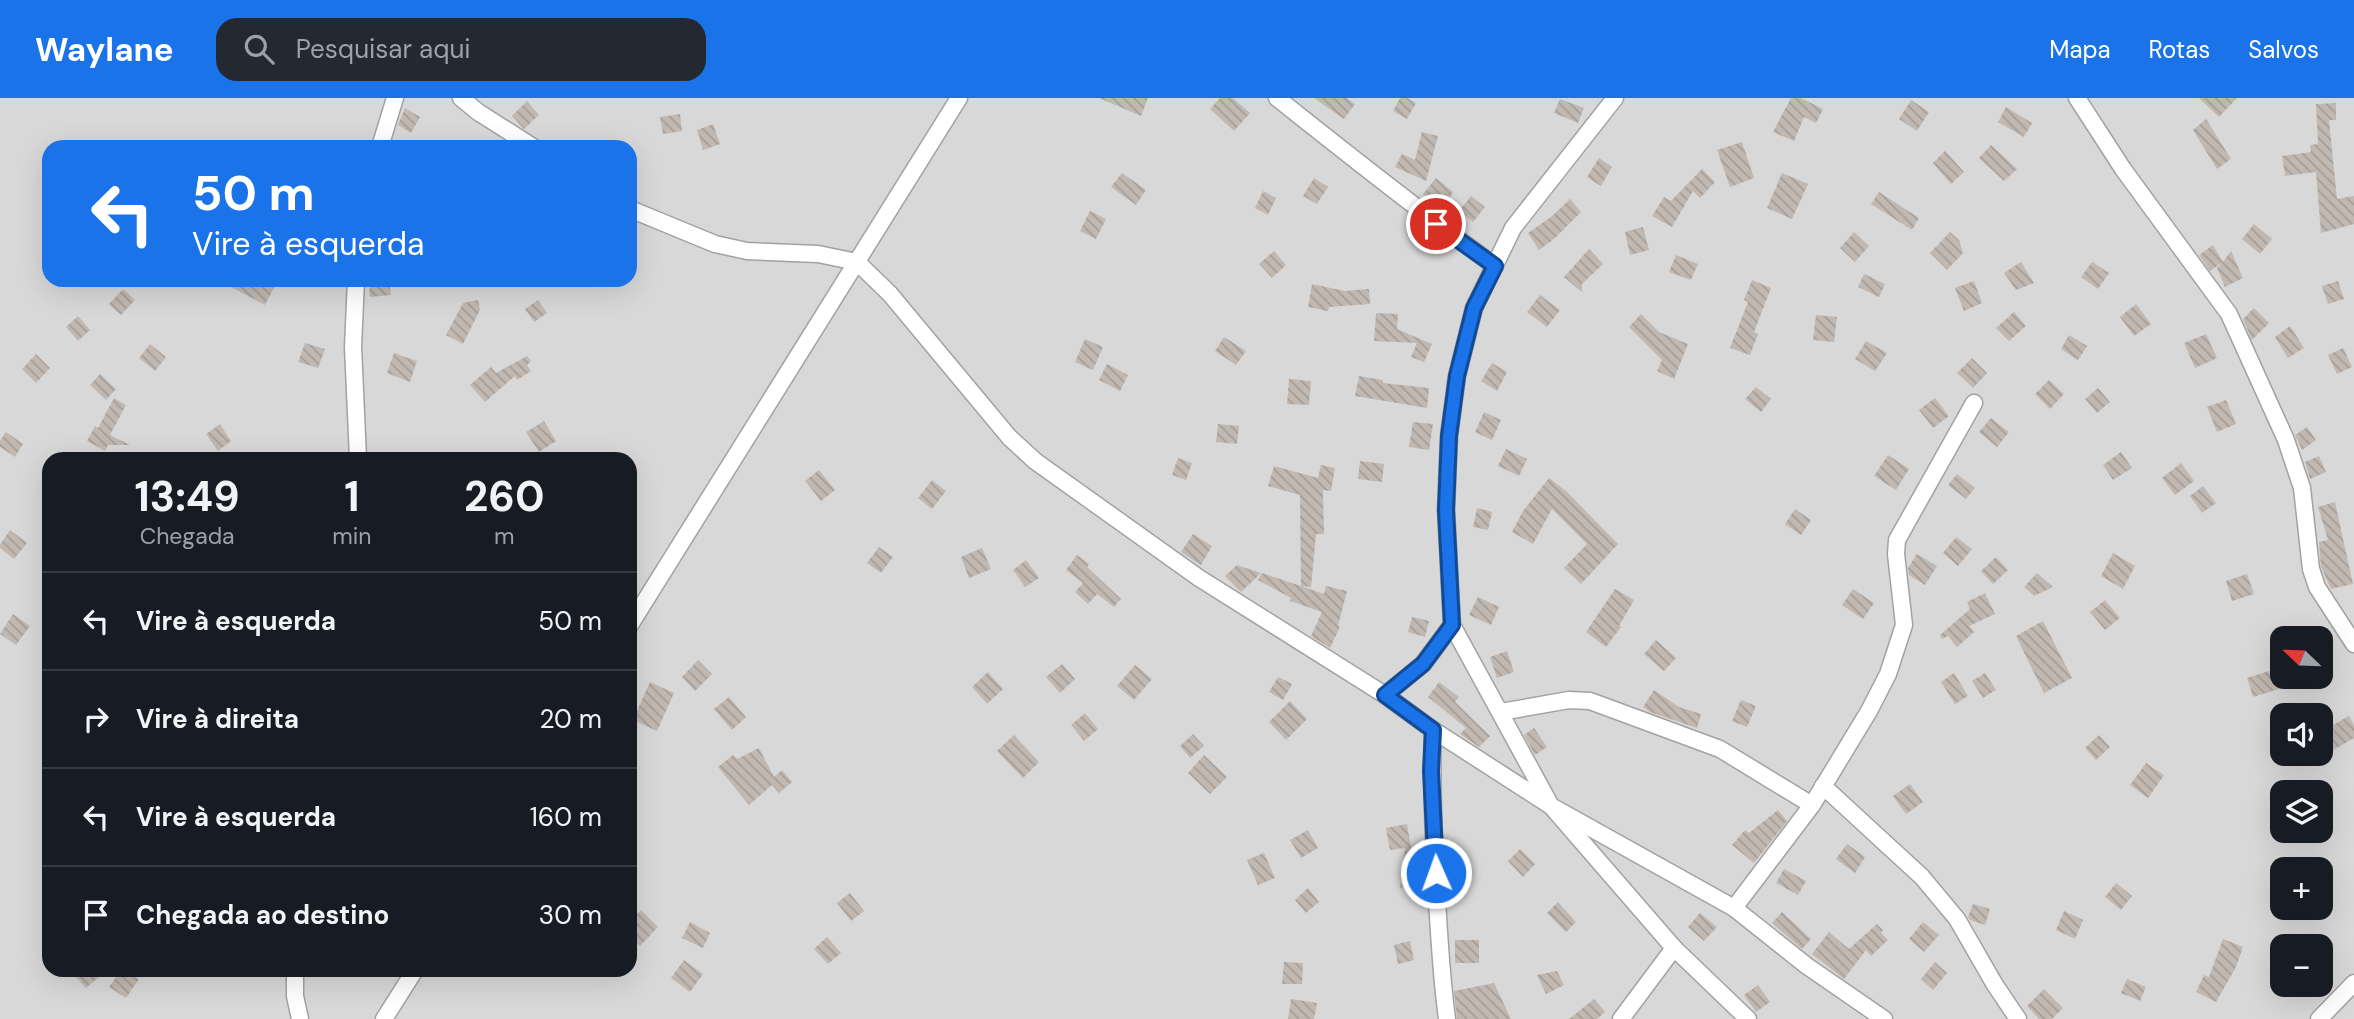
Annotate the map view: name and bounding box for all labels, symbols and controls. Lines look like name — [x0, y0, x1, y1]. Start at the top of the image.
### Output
search box — [216, 18, 706, 81]
text: Waylane — [35, 28, 174, 71]
icon: search — [240, 30, 278, 68]
text: Pesquisar aqui — [296, 32, 471, 66]
text: Mapa — [2049, 34, 2111, 65]
text: Rotas — [2149, 34, 2210, 65]
text: Salvos — [2248, 34, 2319, 65]
text: 50 m — [192, 161, 315, 225]
icon: left — [77, 168, 168, 259]
pin — [1406, 194, 1466, 254]
icon: arrive — [1417, 205, 1455, 243]
text: Vire à esquerda — [192, 223, 424, 265]
text: 13:49 — [135, 469, 240, 524]
text: 1 — [344, 469, 360, 524]
text: 260 — [464, 469, 544, 524]
text: Chegada — [140, 521, 235, 551]
text: min — [332, 521, 372, 551]
text: m — [494, 521, 515, 551]
icon: left — [77, 602, 115, 640]
text: Vire à esquerda — [136, 604, 336, 638]
text: 50 m — [538, 604, 602, 638]
north arrow — [2270, 626, 2333, 690]
map controls — [2270, 626, 2333, 997]
icon: right — [77, 700, 115, 738]
text: Vire à direita — [136, 702, 299, 736]
text: 20 m — [539, 702, 602, 736]
button: sound — [2270, 703, 2333, 766]
button: layers — [2270, 780, 2333, 843]
icon: left — [77, 798, 115, 836]
text: Vire à esquerda — [136, 800, 336, 834]
text: 160 m — [530, 800, 602, 834]
position arrow — [1399, 836, 1473, 910]
button: + — [2270, 857, 2333, 920]
icon: arrive — [77, 896, 115, 934]
text: Chegada ao destino — [136, 898, 389, 932]
text: 30 m — [539, 898, 602, 932]
button: − — [2270, 934, 2333, 997]

